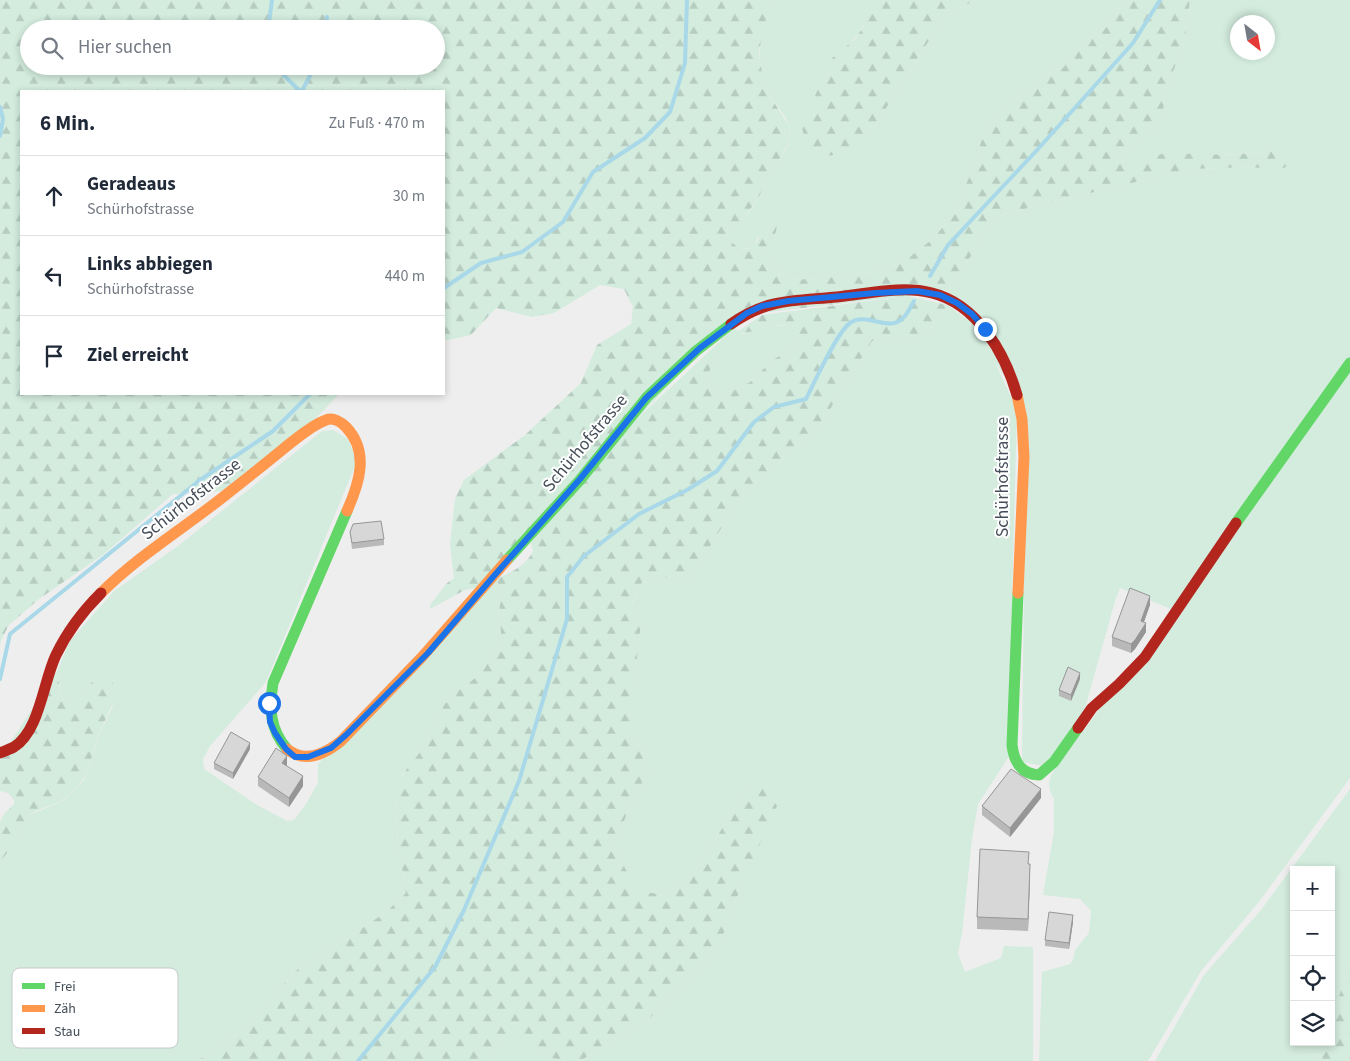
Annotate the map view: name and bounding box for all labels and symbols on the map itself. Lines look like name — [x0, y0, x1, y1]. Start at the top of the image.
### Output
north arrow — [1230, 15, 1275, 60]
route end — [974, 318, 997, 341]
street label: Schürhofstrasse — [537, 389, 633, 497]
street label: Schürhofstrasse — [990, 417, 1015, 537]
street label: Schürhofstrasse — [136, 452, 246, 546]
route start — [258, 692, 281, 715]
legend — [12, 968, 178, 1048]
text: Frei — [54, 977, 76, 997]
text: Zäh — [54, 999, 76, 1019]
text: Stau — [54, 1022, 80, 1042]

